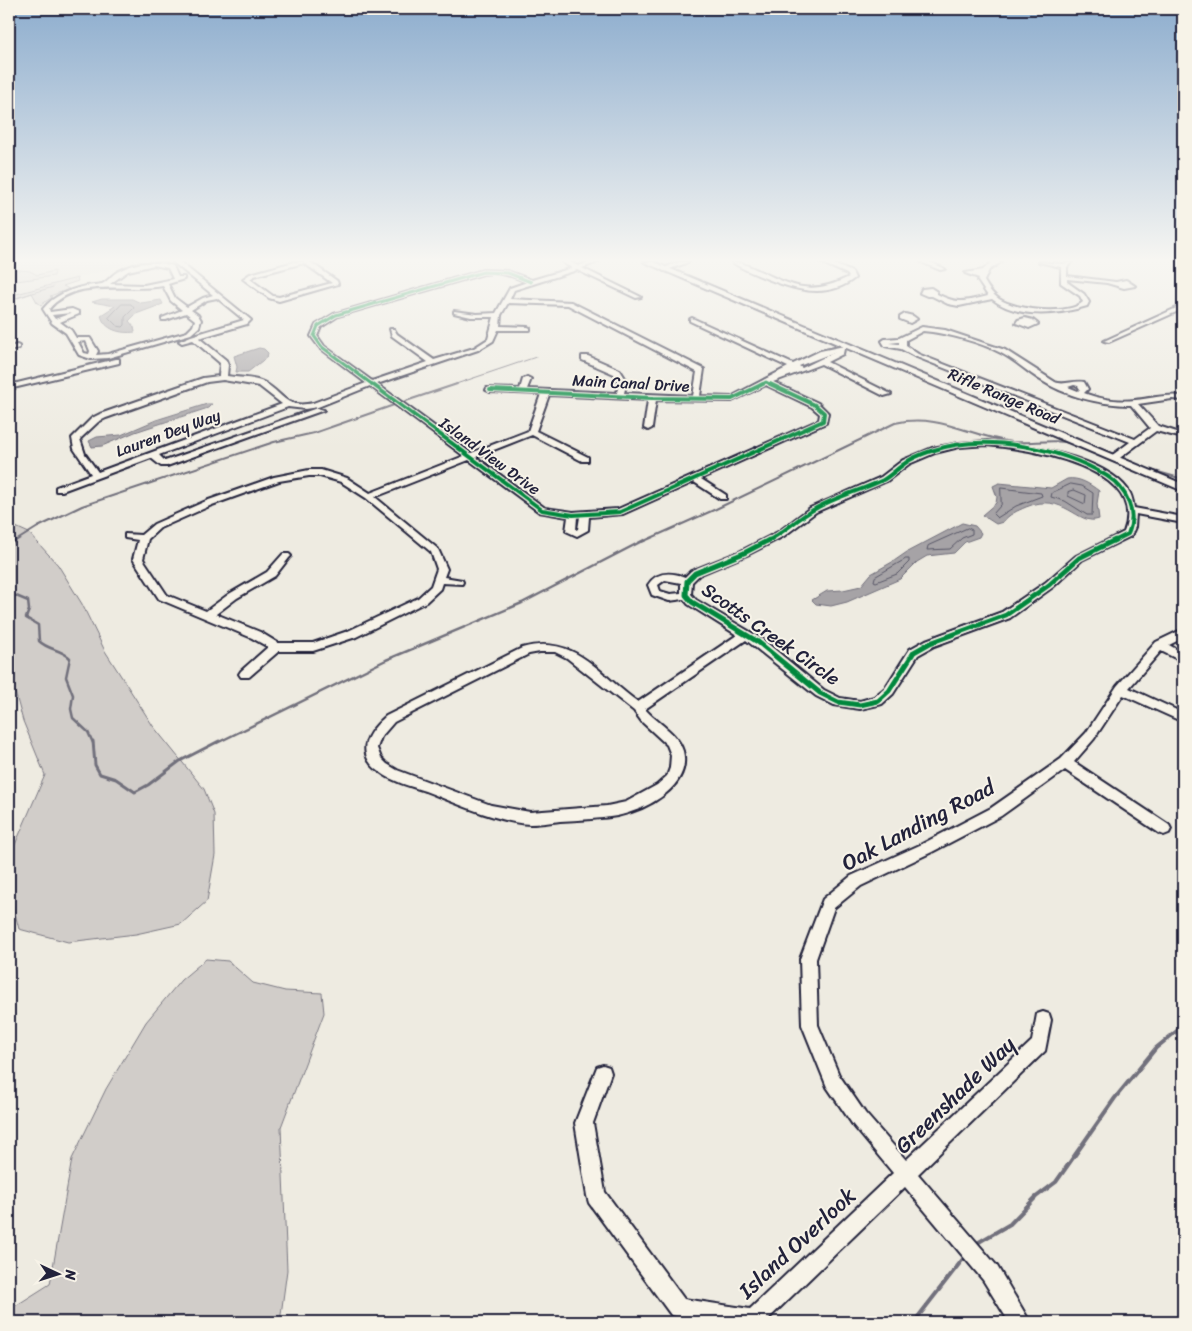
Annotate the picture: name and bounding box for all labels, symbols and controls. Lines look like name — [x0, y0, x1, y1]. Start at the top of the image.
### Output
street label: Rifle Range Road — [943, 359, 1066, 433]
street label: Main Canal Drive — [572, 365, 691, 401]
street label: Lauren Dey Way — [111, 400, 225, 465]
street label: Island View Drive — [432, 409, 547, 503]
street label: Scotts Creek Circle — [695, 574, 847, 694]
street label: Oak Landing Road — [834, 767, 1003, 882]
street label: Greenshade Way — [885, 1026, 1025, 1163]
street label: Island Overlook — [728, 1177, 865, 1309]
north arrow — [32, 1248, 82, 1298]
text: N — [58, 1268, 83, 1281]

